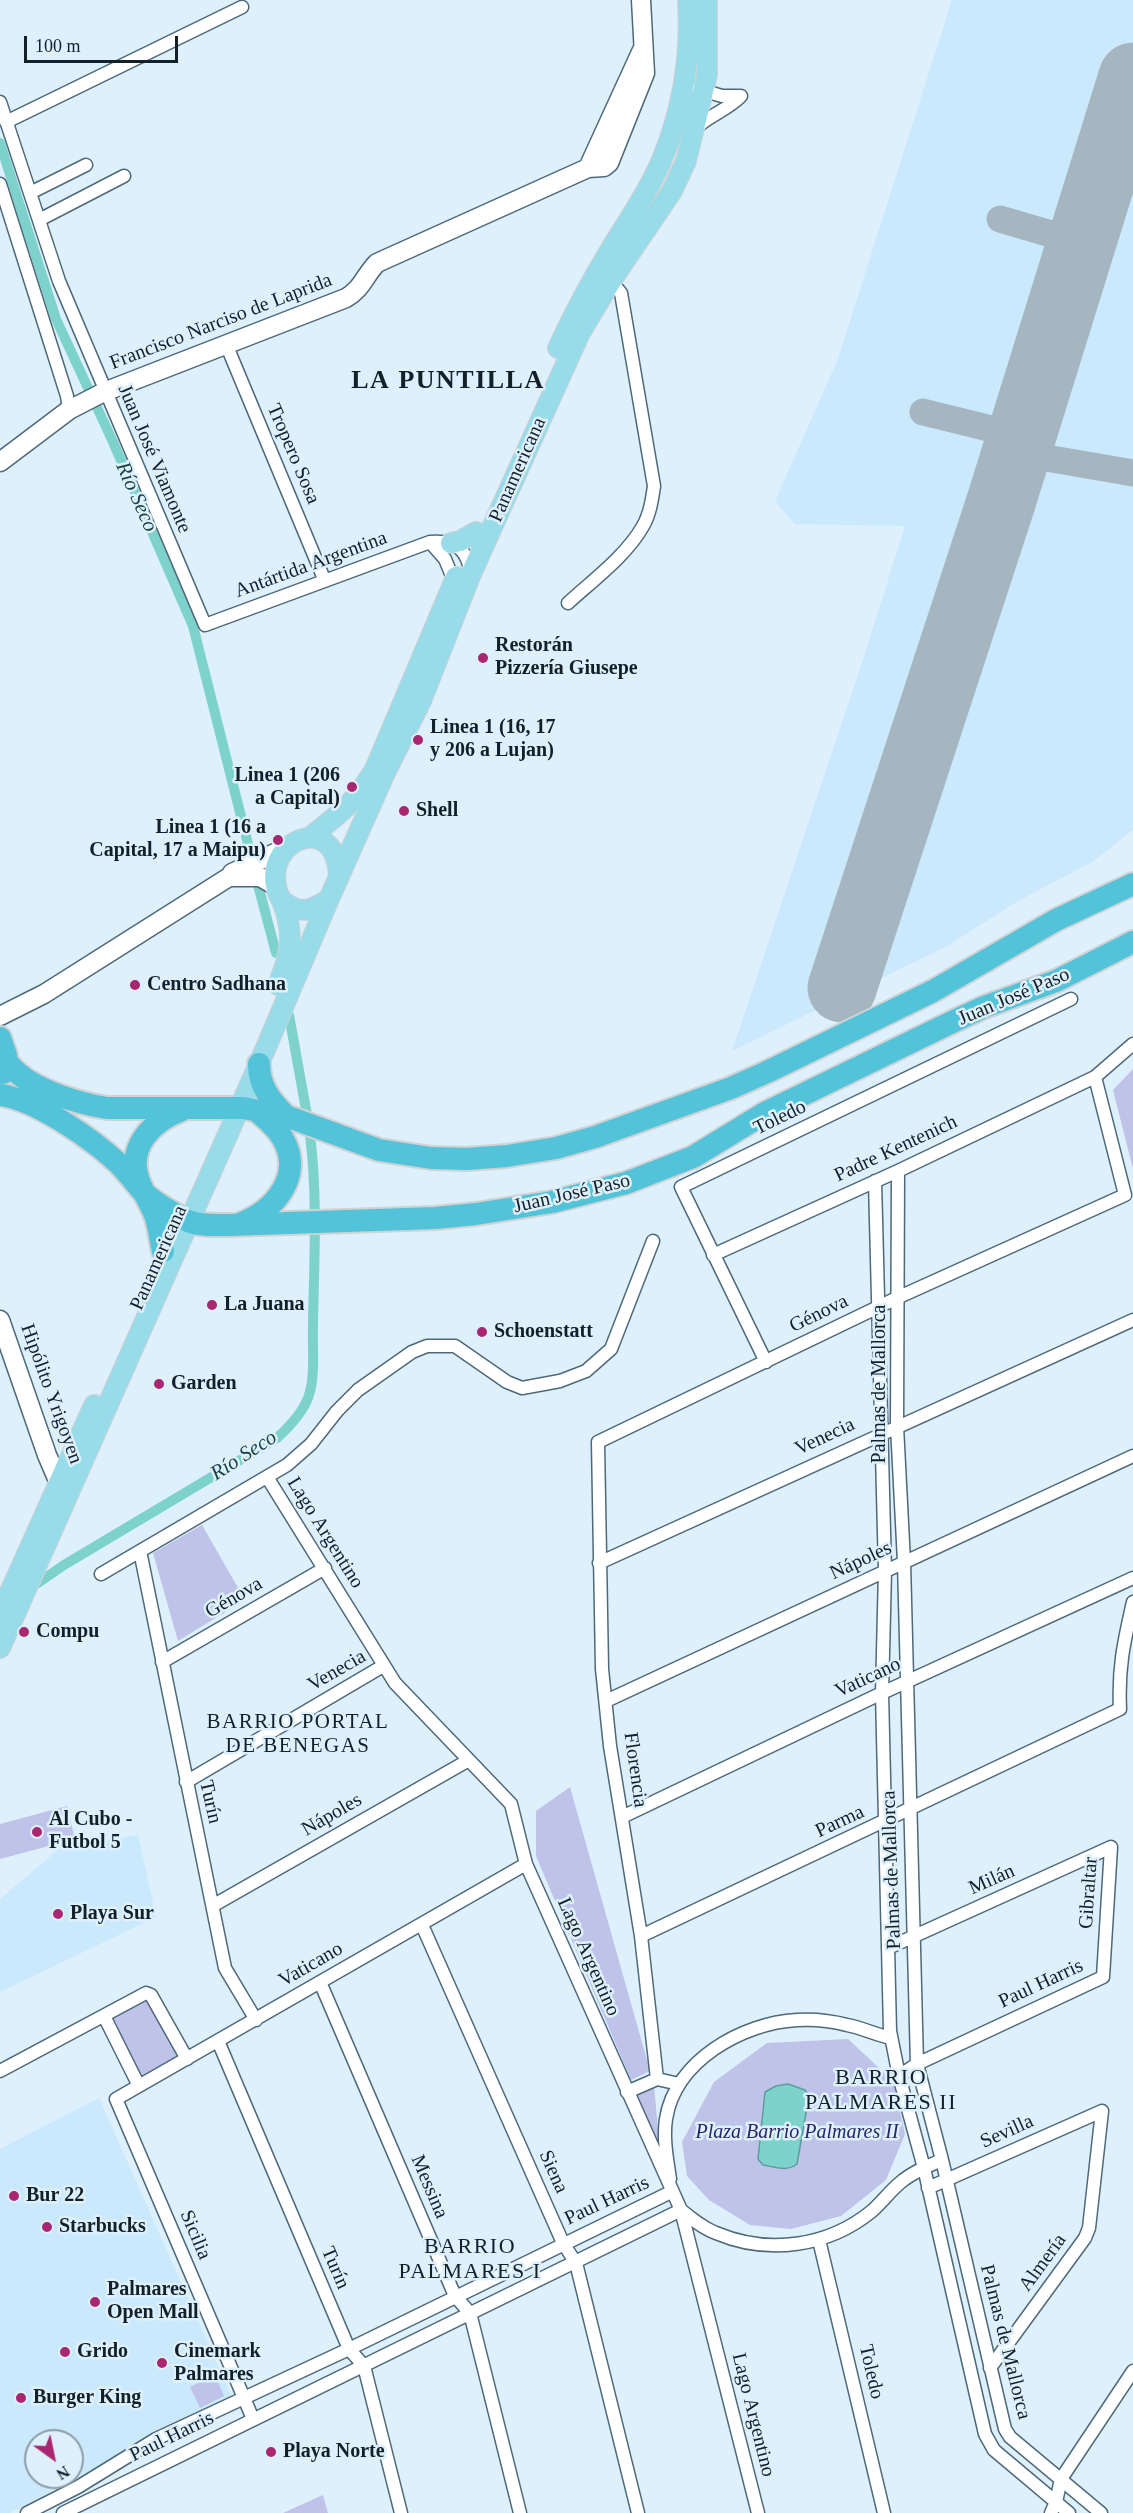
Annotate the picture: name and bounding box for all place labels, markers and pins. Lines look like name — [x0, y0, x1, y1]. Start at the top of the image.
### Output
place label: Restorán Pizzería Giusepe — [495, 634, 638, 681]
marker: Restorán Pizzería Giusepe — [476, 651, 490, 665]
place label: Linea 1 (16, 17 y 206 a Lujan) — [430, 716, 556, 763]
marker: Linea 1 (16, 17 y 206 a Lujan) — [411, 733, 425, 747]
place label: Linea 1 (206 a Capital) — [234, 764, 340, 811]
marker: Linea 1 (206 a Capital) — [345, 780, 359, 794]
place label: Shell — [416, 799, 458, 823]
marker: Shell — [397, 804, 411, 818]
place label: Linea 1 (16 a Capital, 17 a Maipu) — [89, 816, 266, 863]
marker: Linea 1 (16 a Capital, 17 a Maipu) — [271, 833, 285, 847]
place label: Centro Sadhana — [147, 973, 286, 997]
marker: Centro Sadhana — [128, 978, 142, 992]
place label: La Juana — [224, 1293, 305, 1317]
marker: La Juana — [205, 1298, 219, 1312]
place label: Schoenstatt — [494, 1320, 593, 1344]
marker: Schoenstatt — [475, 1325, 489, 1339]
place label: Garden — [171, 1372, 237, 1396]
marker: Garden — [152, 1377, 166, 1391]
place label: Compu — [36, 1620, 99, 1644]
marker: Compu — [17, 1625, 31, 1639]
place label: Al Cubo - Futbol 5 — [49, 1808, 132, 1855]
marker: Al Cubo - Futbol 5 — [30, 1825, 44, 1839]
place label: Playa Sur — [70, 1902, 154, 1926]
marker: Playa Sur — [51, 1907, 65, 1921]
place label: Bur 22 — [26, 2184, 84, 2208]
marker: Bur 22 — [7, 2189, 21, 2203]
place label: Starbucks — [59, 2215, 146, 2239]
marker: Starbucks — [40, 2220, 54, 2234]
place label: Palmares Open Mall — [107, 2278, 199, 2325]
marker: Palmares Open Mall — [88, 2295, 102, 2309]
place label: Grido — [77, 2340, 128, 2364]
place label: Cinemark Palmares — [174, 2340, 261, 2387]
marker: Grido — [58, 2345, 72, 2359]
marker: Cinemark Palmares — [155, 2356, 169, 2370]
place label: Burger King — [33, 2386, 141, 2410]
marker: Burger King — [14, 2391, 28, 2405]
place label: Playa Norte — [283, 2440, 385, 2464]
marker: Playa Norte — [264, 2445, 278, 2459]

